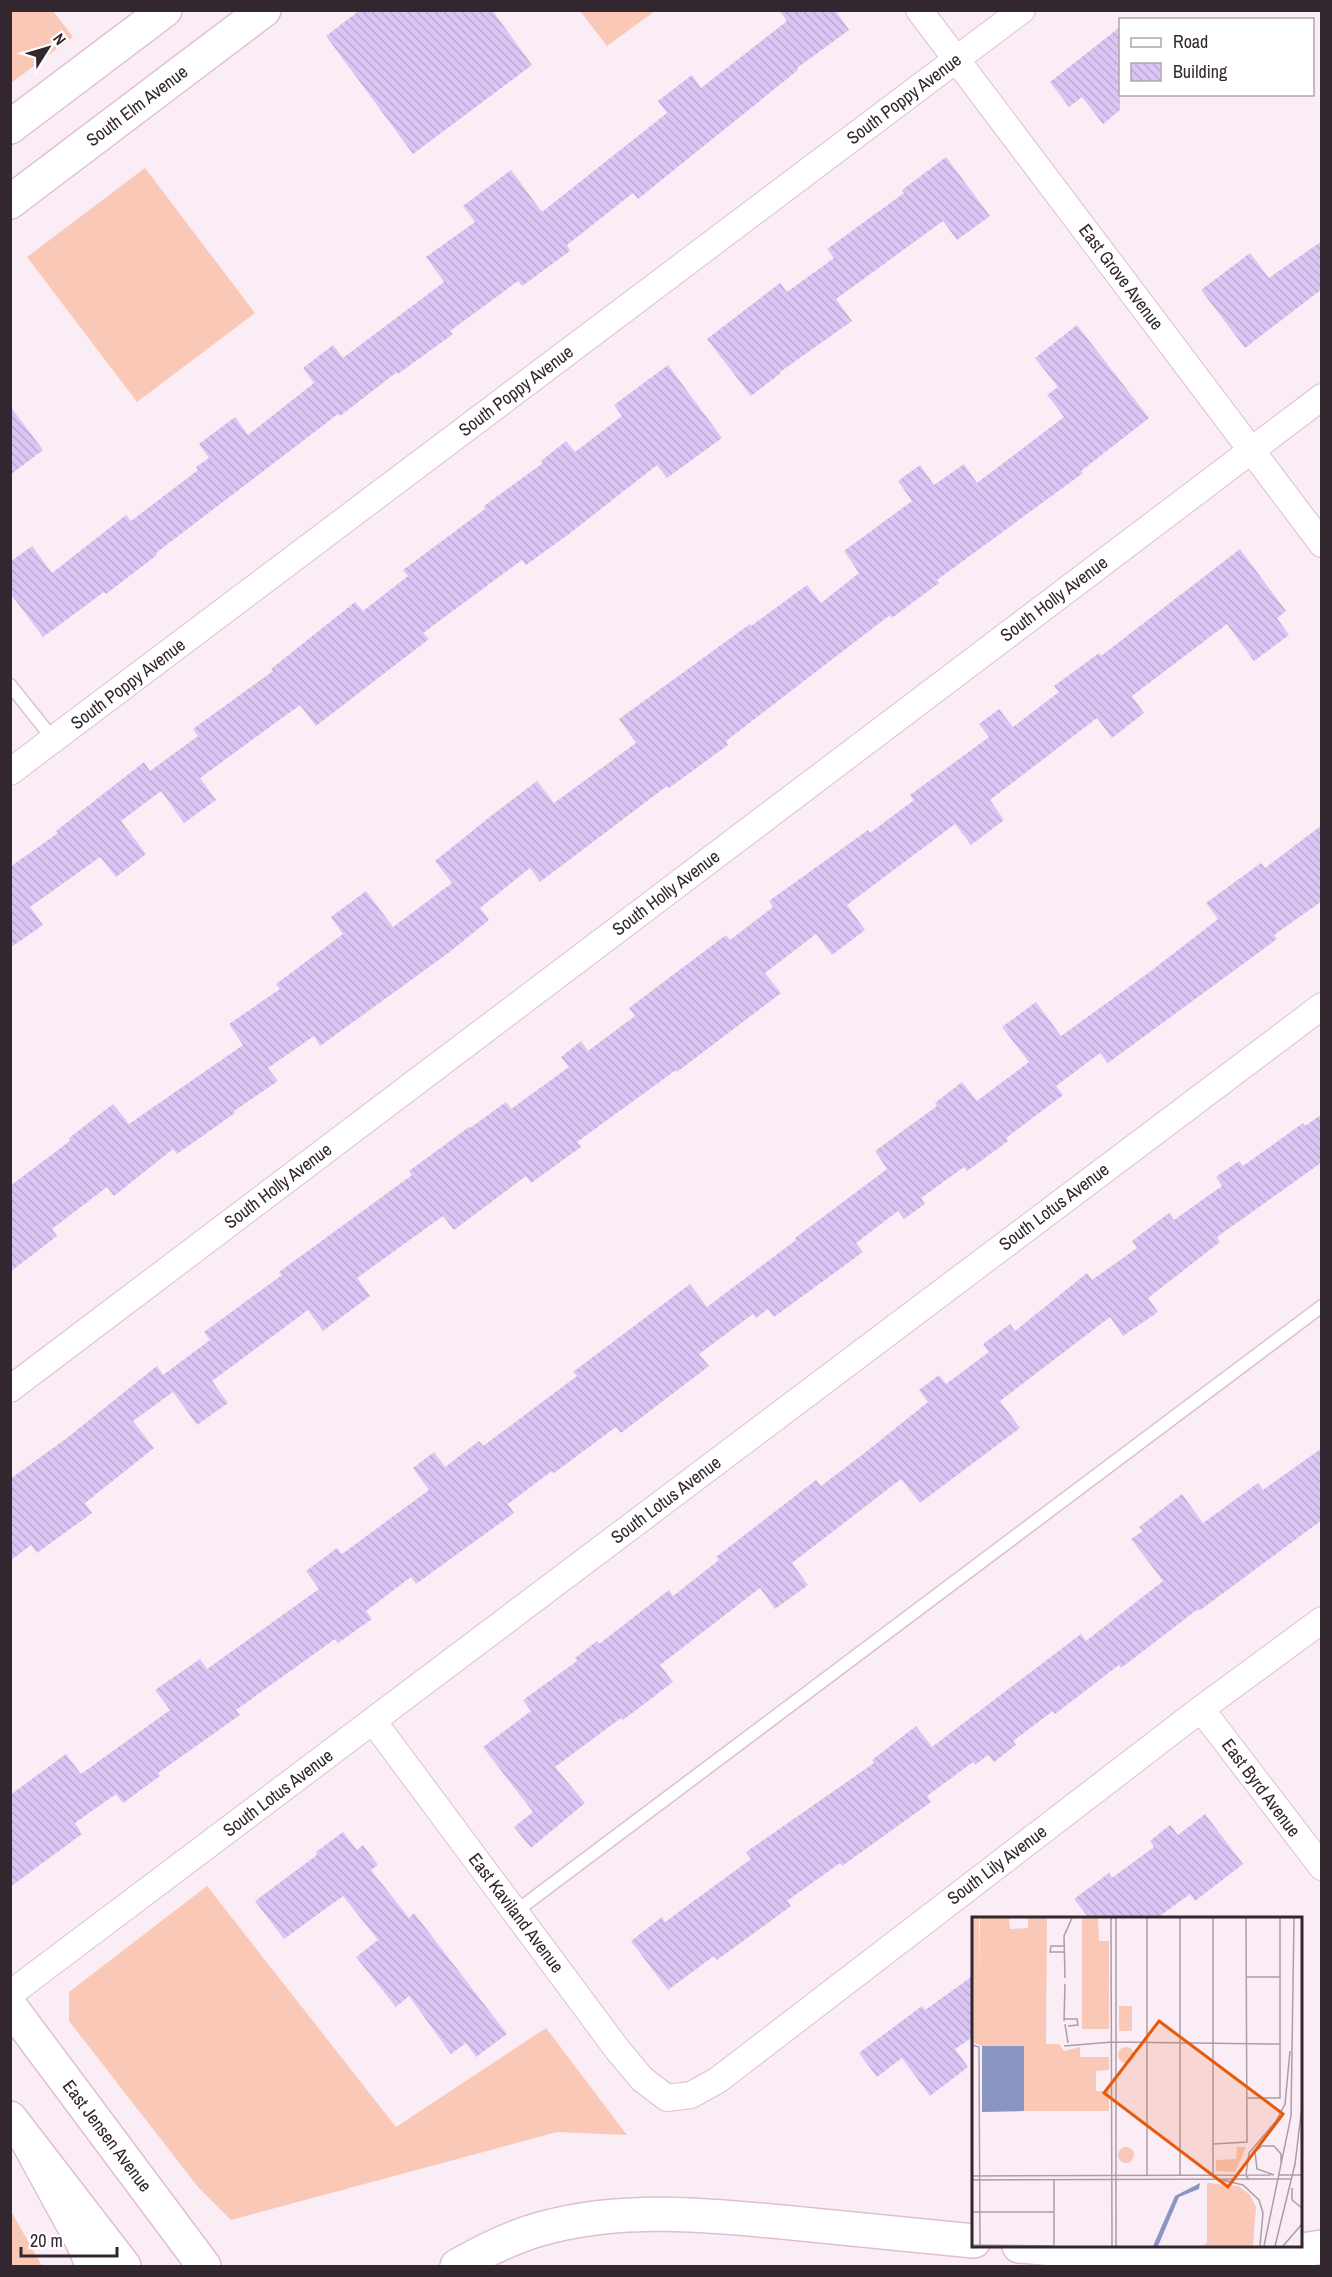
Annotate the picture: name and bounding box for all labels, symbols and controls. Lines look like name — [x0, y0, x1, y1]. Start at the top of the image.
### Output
north arrow — [18, 18, 78, 78]
legend — [1119, 18, 1314, 96]
text: N — [48, 29, 72, 49]
text: Road — [1173, 29, 1208, 54]
street label: South Poppy Avenue — [841, 47, 966, 150]
street label: South Elm Avenue — [81, 59, 193, 152]
text: Building — [1173, 59, 1228, 84]
street label: East Grove Avenue — [1073, 218, 1170, 335]
street label: South Poppy Avenue — [453, 339, 578, 442]
street label: South Holly Avenue — [995, 550, 1113, 647]
street label: South Poppy Avenue — [65, 632, 190, 735]
street label: South Holly Avenue — [607, 844, 725, 941]
street label: South Holly Avenue — [219, 1137, 337, 1234]
street label: South Lotus Avenue — [994, 1157, 1114, 1256]
street label: South Lotus Avenue — [606, 1450, 726, 1549]
street label: East Byrd Avenue — [1216, 1733, 1307, 1842]
street label: South Lotus Avenue — [218, 1743, 338, 1842]
street label: South Lily Avenue — [942, 1819, 1052, 1910]
street label: East Kaviland Avenue — [463, 1848, 570, 1978]
inset map — [972, 1917, 1302, 2247]
street label: East Jensen Avenue — [57, 2075, 158, 2197]
scale bar — [21, 2220, 117, 2258]
text: 20 m — [30, 2228, 63, 2253]

